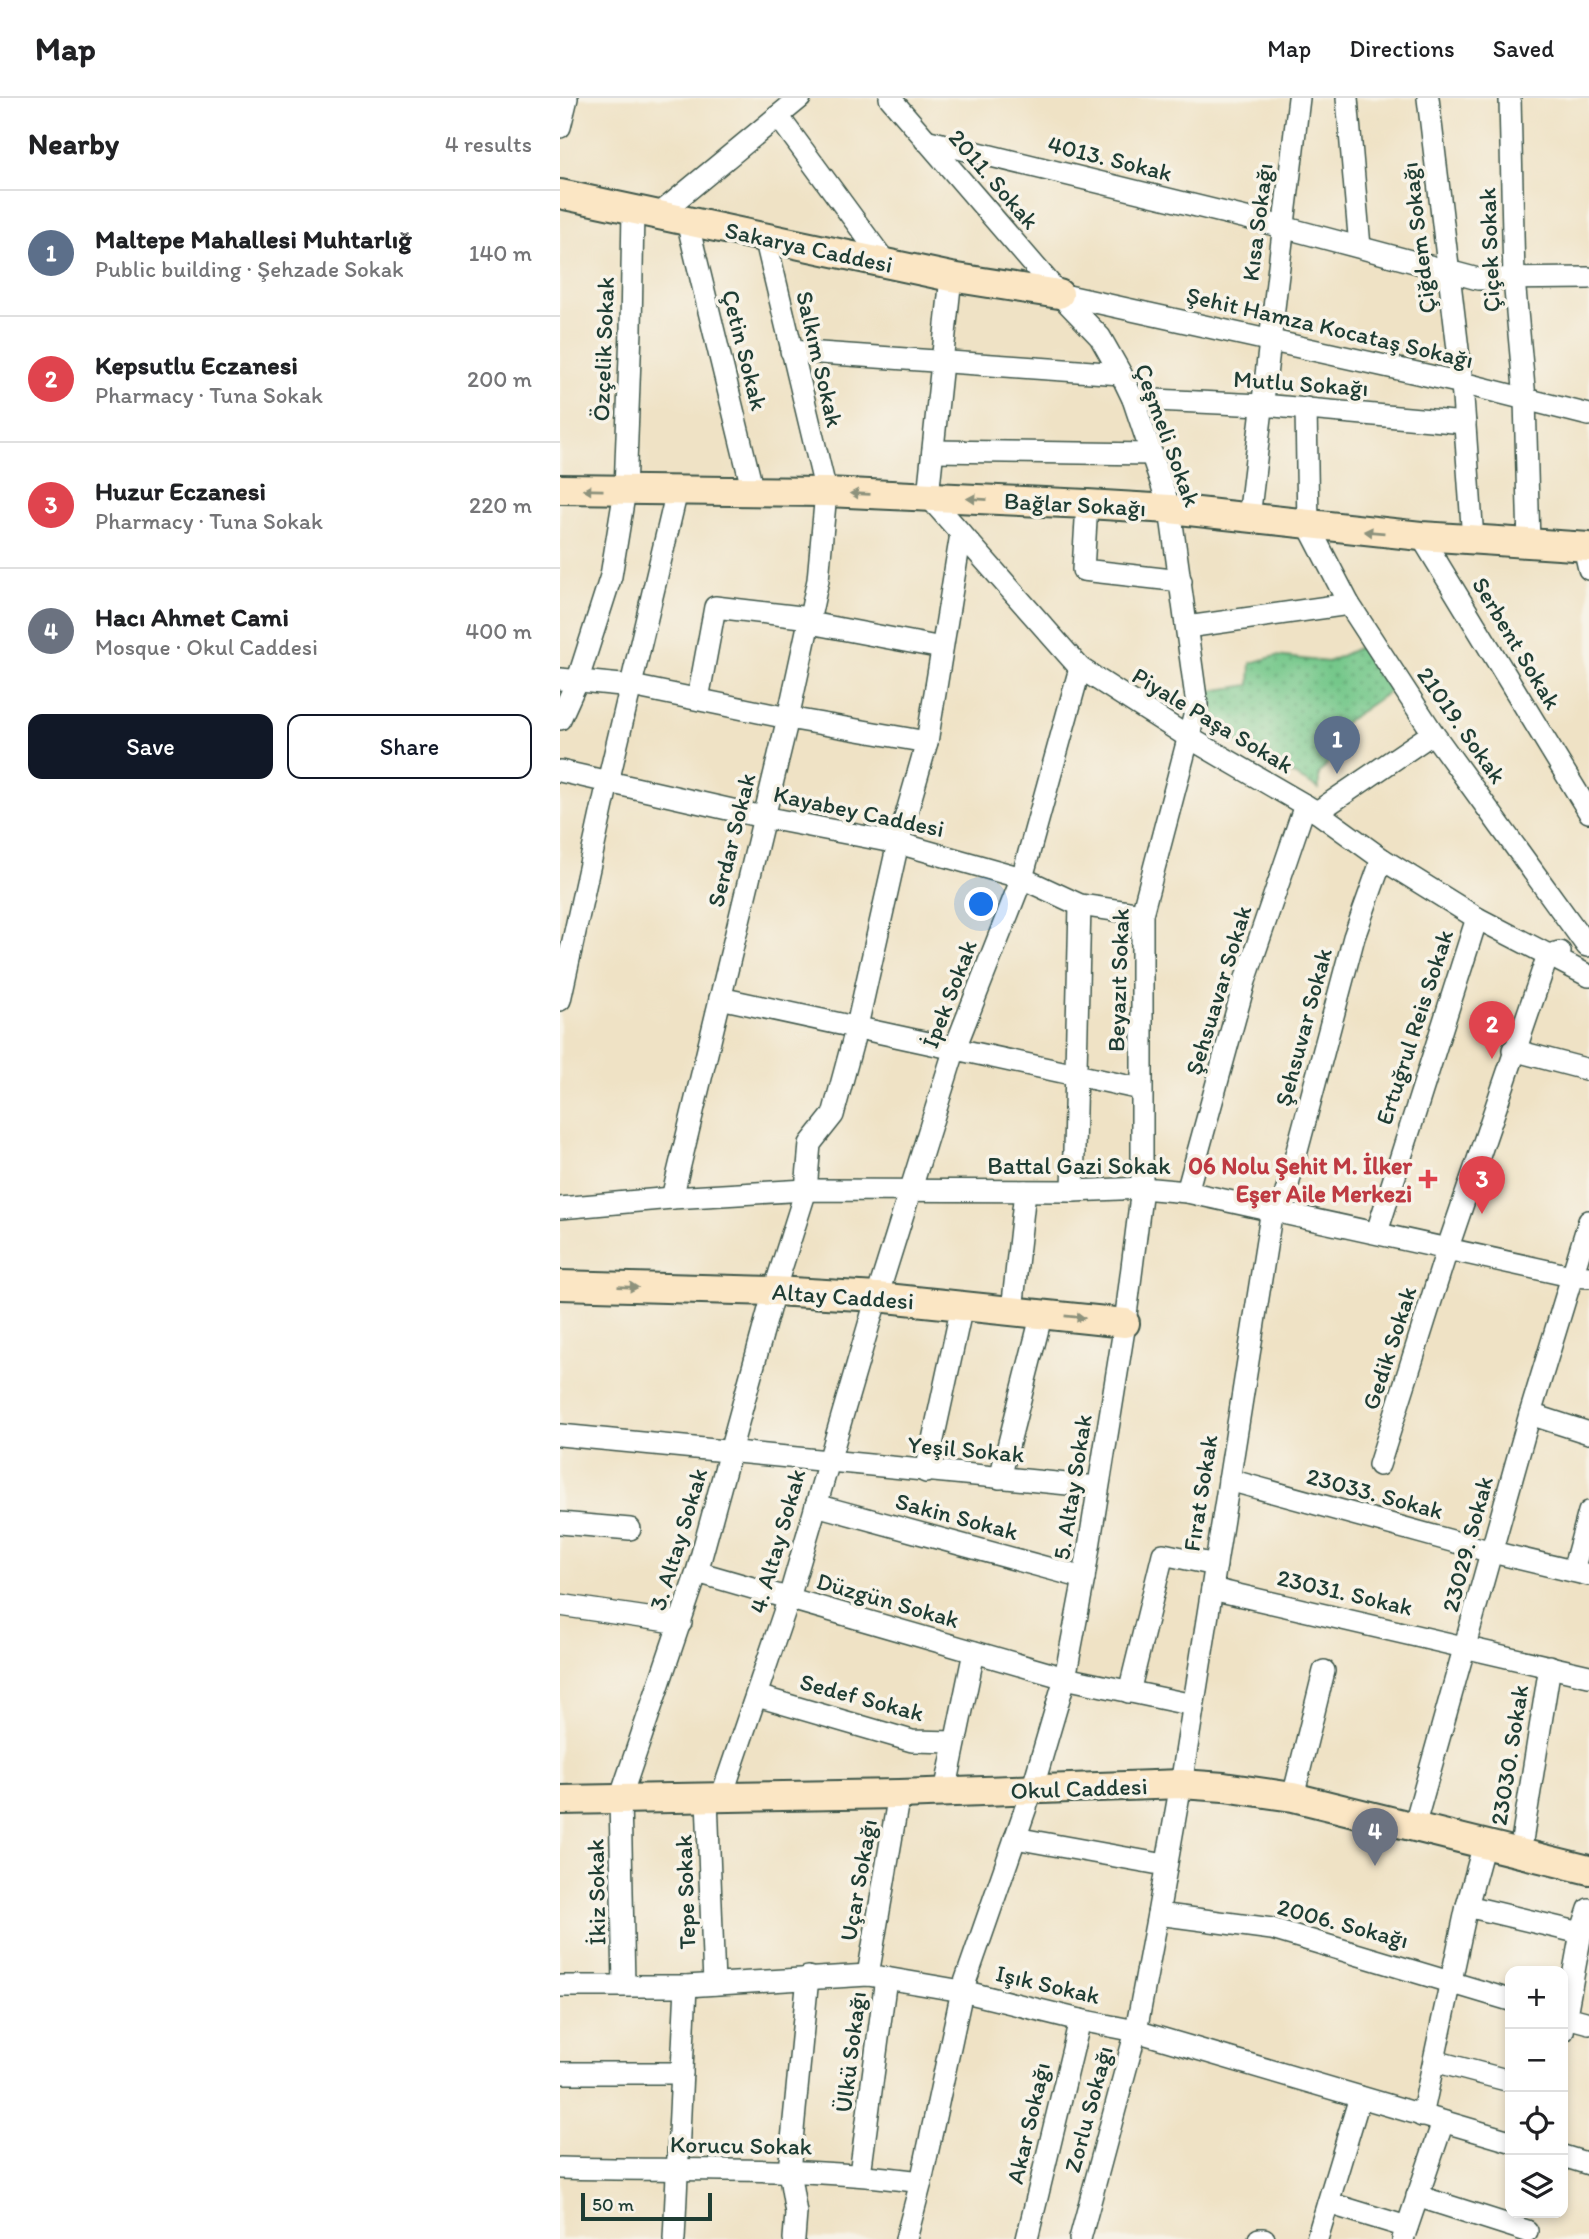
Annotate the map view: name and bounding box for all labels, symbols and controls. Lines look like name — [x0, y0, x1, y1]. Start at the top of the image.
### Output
text: Map — [35, 29, 96, 68]
text: Map — [1267, 34, 1311, 63]
text: Directions — [1349, 34, 1455, 63]
text: Saved — [1493, 34, 1554, 63]
street label: 2011. Sokak — [943, 123, 1045, 235]
text: Nearby — [28, 125, 119, 162]
street label: 4013. Sokak — [1045, 129, 1175, 187]
text: 4 results — [445, 130, 532, 158]
street label: Kısa Sokağı — [1235, 161, 1279, 283]
street label: Çiğdem Sokağı — [1394, 161, 1442, 315]
street label: Çiçek Sokak — [1472, 187, 1506, 313]
street label: Sakarya Caddesi — [722, 215, 896, 279]
text: Maltepe Mahallesi Muhtarlığ — [95, 223, 412, 255]
text: 1 — [46, 239, 56, 267]
text: 140 m — [469, 239, 532, 267]
text: Public building · Şehzade Sokak — [95, 255, 404, 283]
street label: Özçelik Sokak — [586, 276, 620, 422]
street label: Şehit Hamza Kocataş Sokağı — [1184, 280, 1476, 374]
street label: Çetin Sokak — [716, 287, 774, 414]
street label: Salkım Sokak — [790, 288, 850, 431]
text: Kepsutlu Eczanesi — [95, 349, 298, 381]
street label: Çeşmeli Sokak — [1129, 360, 1207, 511]
street label: Mutlu Sokağı — [1232, 364, 1370, 402]
text: 2 — [45, 365, 57, 393]
text: 200 m — [467, 365, 532, 393]
text: Pharmacy · Tuna Sokak — [95, 381, 323, 409]
text: Huzur Eczanesi — [95, 475, 266, 507]
one-way arrow — [581, 484, 603, 496]
street label: Bağlar Sokağı — [1003, 486, 1147, 522]
one-way arrow — [849, 488, 871, 499]
text: 3 — [45, 491, 57, 519]
text: 220 m — [469, 491, 532, 519]
one-way arrow — [966, 493, 988, 504]
text: Pharmacy · Tuna Sokak — [95, 507, 323, 535]
one-way arrow — [1363, 526, 1385, 537]
street label: Serbent Sokak — [1466, 572, 1568, 715]
text: Hacı Ahmet Cami — [95, 601, 289, 633]
text: 4 — [44, 617, 58, 645]
text: 400 m — [465, 617, 532, 645]
text: Mosque · Okul Caddesi — [95, 633, 318, 661]
street label: Piyale Paşa Sokak — [1127, 660, 1299, 780]
street label: 21019. Sokak — [1411, 661, 1513, 789]
button: Save — [28, 714, 273, 779]
button: Share — [287, 714, 532, 779]
pin: 1 — [1314, 716, 1360, 774]
street label: Serdar Sokak — [700, 770, 762, 910]
street label: Kayabey Caddesi — [771, 779, 947, 843]
your location — [964, 887, 998, 921]
street label: Şehsuavar Sokak — [1178, 901, 1258, 1078]
street label: Beyazıt Sokak — [1101, 907, 1135, 1052]
street label: Ertuğrul Reis Sokak — [1369, 925, 1459, 1128]
street label: İpek Sokak — [915, 935, 983, 1052]
street label: Şehsuvar Sokak — [1268, 944, 1338, 1109]
pin: 2 — [1469, 1001, 1515, 1059]
street label: Battal Gazi Sokak — [987, 1151, 1171, 1180]
place label: 06 Nolu Şehit M. İlker Eşer Aile Merkezi — [1188, 1151, 1412, 1209]
pin: 3 — [1459, 1156, 1505, 1214]
marker: 06 Nolu Şehit M. İlker Eşer Aile Merkezi — [1418, 1169, 1438, 1189]
street label: Altay Caddesi — [771, 1277, 915, 1315]
one-way arrow — [617, 1281, 639, 1292]
street label: Gedik Sokak — [1355, 1282, 1423, 1413]
one-way arrow — [1064, 1312, 1086, 1323]
street label: 5. Altay Sokak — [1046, 1412, 1098, 1562]
street label: Yeşil Sokak — [906, 1429, 1026, 1469]
street label: Fırat Sokak — [1176, 1432, 1224, 1553]
street label: 23033. Sokak — [1304, 1461, 1446, 1525]
street label: 3. Altay Sokak — [643, 1464, 713, 1614]
street label: 4. Altay Sokak — [743, 1465, 811, 1617]
street label: 23029. Sokak — [1435, 1473, 1499, 1615]
street label: Sakin Sokak — [893, 1486, 1022, 1546]
street label: 23031. Sokak — [1274, 1562, 1416, 1622]
street label: Düzgün Sokak — [813, 1566, 963, 1634]
street label: Sedef Sokak — [797, 1667, 928, 1728]
street label: 23030. Sokak — [1484, 1683, 1534, 1827]
street label: Okul Caddesi — [1010, 1771, 1148, 1805]
pin: 4 — [1352, 1808, 1398, 1866]
street label: Uçar Sokağı — [833, 1817, 883, 1943]
street label: Tepe Sokak — [668, 1834, 701, 1950]
street label: İkiz Sokak — [581, 1838, 611, 1946]
street label: 2006. Sokağı — [1274, 1892, 1412, 1954]
street label: Işık Sokak — [993, 1958, 1103, 2010]
map controls — [1505, 1966, 1568, 2218]
button: + — [1505, 1966, 1568, 2029]
street label: Ülkü Sokağı — [828, 1990, 872, 2114]
button: − — [1505, 2029, 1568, 2092]
street label: Zorlu Sokağı — [1057, 2043, 1119, 2175]
street label: Akar Sokağı — [1000, 2059, 1056, 2187]
button: locate — [1505, 2092, 1568, 2155]
street label: Korucu Sokak — [670, 2129, 813, 2161]
button: layers — [1505, 2155, 1568, 2218]
scale bar — [581, 2190, 712, 2222]
text: 50 m — [592, 2193, 634, 2216]

